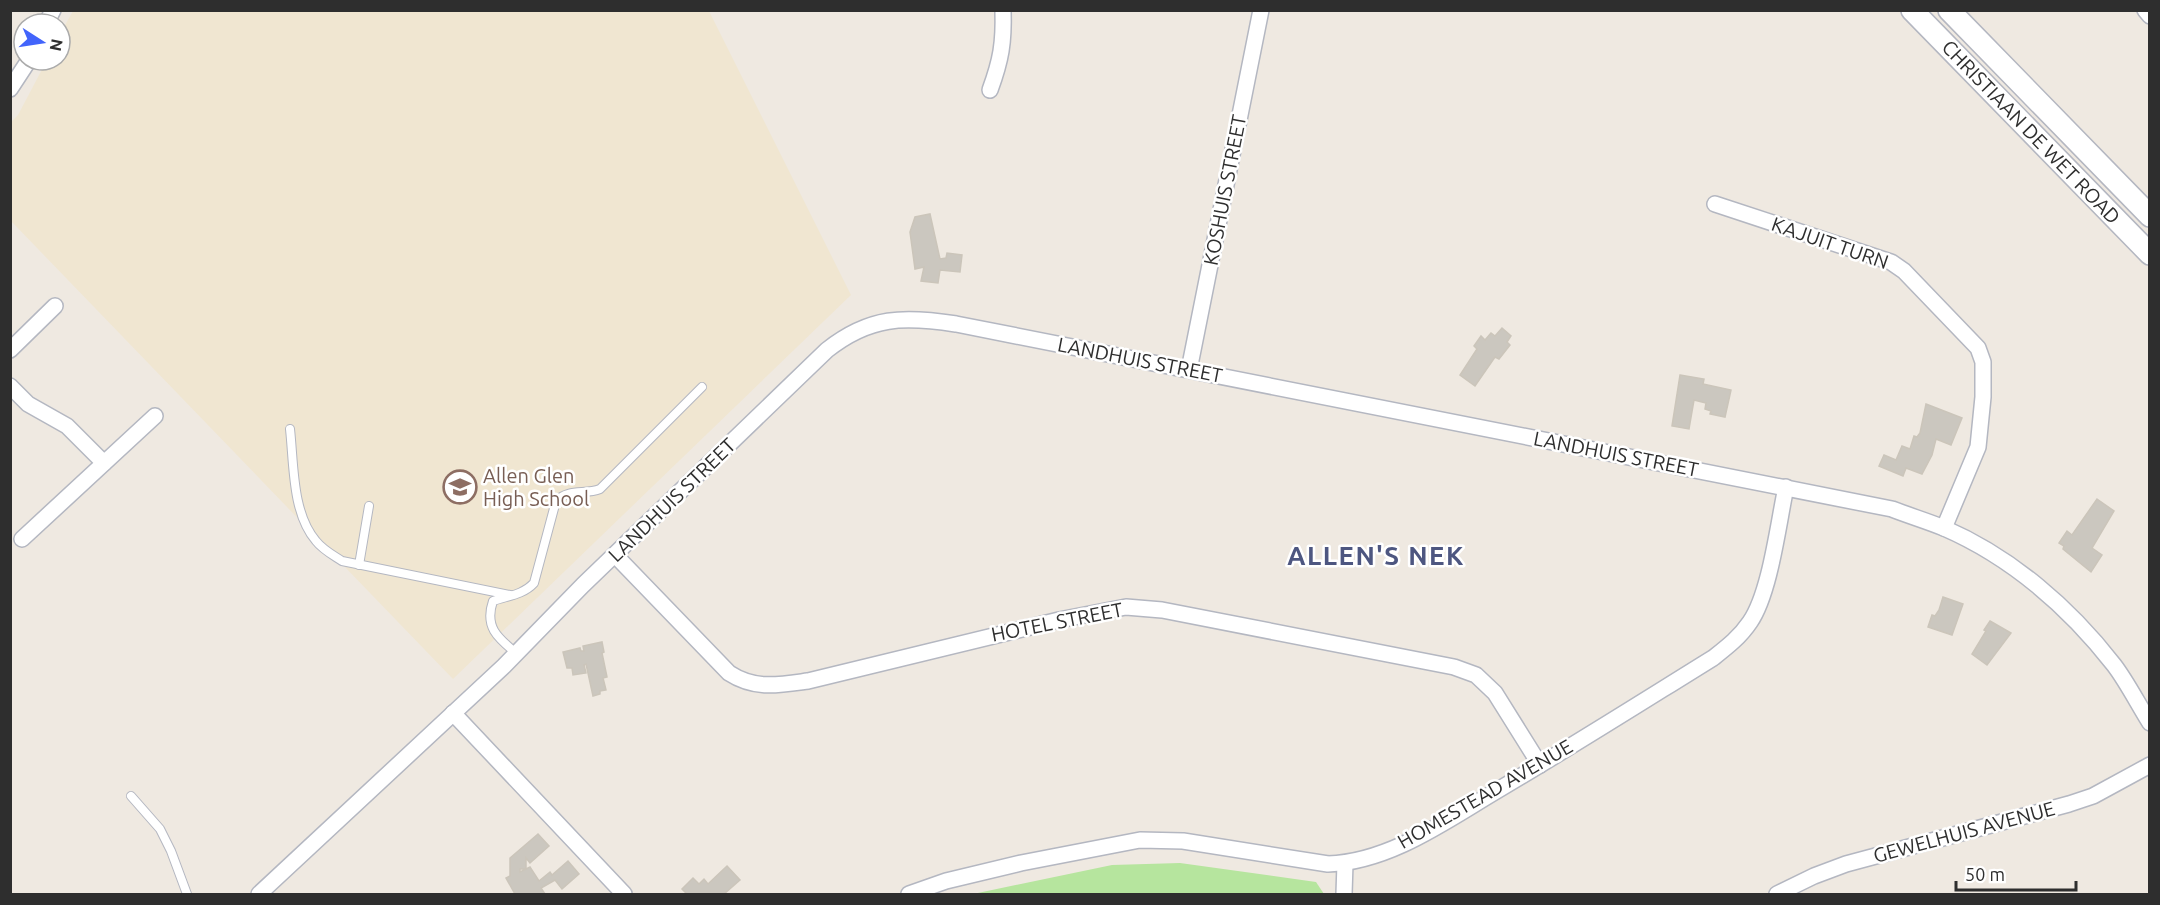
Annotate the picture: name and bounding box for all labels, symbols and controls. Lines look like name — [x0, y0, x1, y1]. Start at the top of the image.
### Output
north arrow — [12, 12, 72, 72]
street label: CHRISTIAAN DE WET ROAD — [1938, 35, 2125, 228]
text: N — [47, 37, 67, 53]
street label: KOSHUIS STREET — [1199, 113, 1250, 267]
street label: KAJUIT TURN — [1769, 212, 1892, 273]
street label: LANDHUIS STREET — [1056, 332, 1225, 387]
street label: LANDHUIS STREET — [1532, 426, 1701, 481]
street label: LANDHUIS STREET — [603, 433, 740, 566]
place label: Allen Glen High School — [483, 464, 589, 510]
school or university icon: Allen Glen High School — [442, 469, 478, 505]
district label: ALLEN'S NEK — [1287, 541, 1465, 570]
street label: HOTEL STREET — [989, 597, 1125, 646]
street label: HOMESTEAD AVENUE — [1393, 734, 1576, 853]
street label: GEWELHUIS AVENUE — [1870, 796, 2057, 867]
scale bar — [1956, 854, 2076, 892]
text: 50 m — [1965, 864, 2005, 884]

